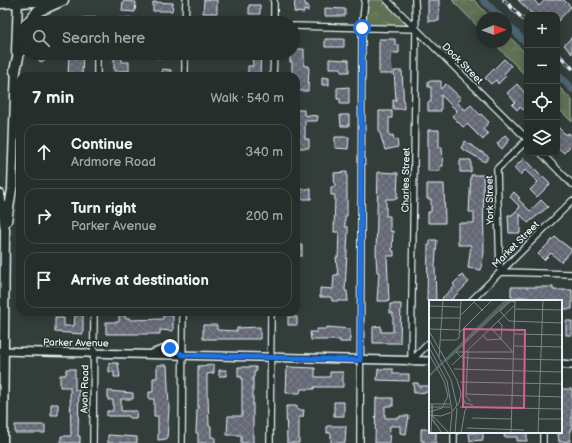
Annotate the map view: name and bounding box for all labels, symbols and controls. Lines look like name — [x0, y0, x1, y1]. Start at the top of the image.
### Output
north arrow — [476, 12, 512, 48]
map controls — [524, 12, 560, 156]
button: + — [524, 12, 560, 48]
search box — [16, 16, 300, 60]
route start — [353, 19, 371, 37]
icon: search — [30, 27, 52, 49]
text: Search here — [62, 29, 145, 48]
street label: Dock Street — [439, 41, 485, 87]
button: − — [524, 48, 560, 84]
button: locate — [524, 84, 560, 120]
text: 7 min — [32, 88, 74, 108]
text: Walk · 540 m — [210, 90, 284, 106]
button: layers — [524, 120, 560, 156]
text: Continue — [71, 135, 133, 154]
icon: ahead — [33, 141, 55, 163]
text: 340 m — [245, 144, 283, 160]
street label: Charles Street — [399, 147, 413, 213]
text: Ardmore Road — [71, 154, 156, 170]
street label: York Street — [484, 175, 496, 226]
text: Turn right — [71, 199, 136, 218]
icon: right — [33, 205, 55, 227]
text: 200 m — [246, 208, 283, 224]
text: Parker Avenue — [71, 218, 156, 234]
street label: Market Street — [490, 219, 542, 271]
icon: arrive — [33, 269, 55, 291]
text: Arrive at destination — [71, 271, 209, 290]
inset map — [429, 300, 562, 433]
street label: Parker Avenue — [43, 336, 109, 350]
route end — [161, 339, 179, 357]
street label: Avon Road — [79, 364, 91, 413]

